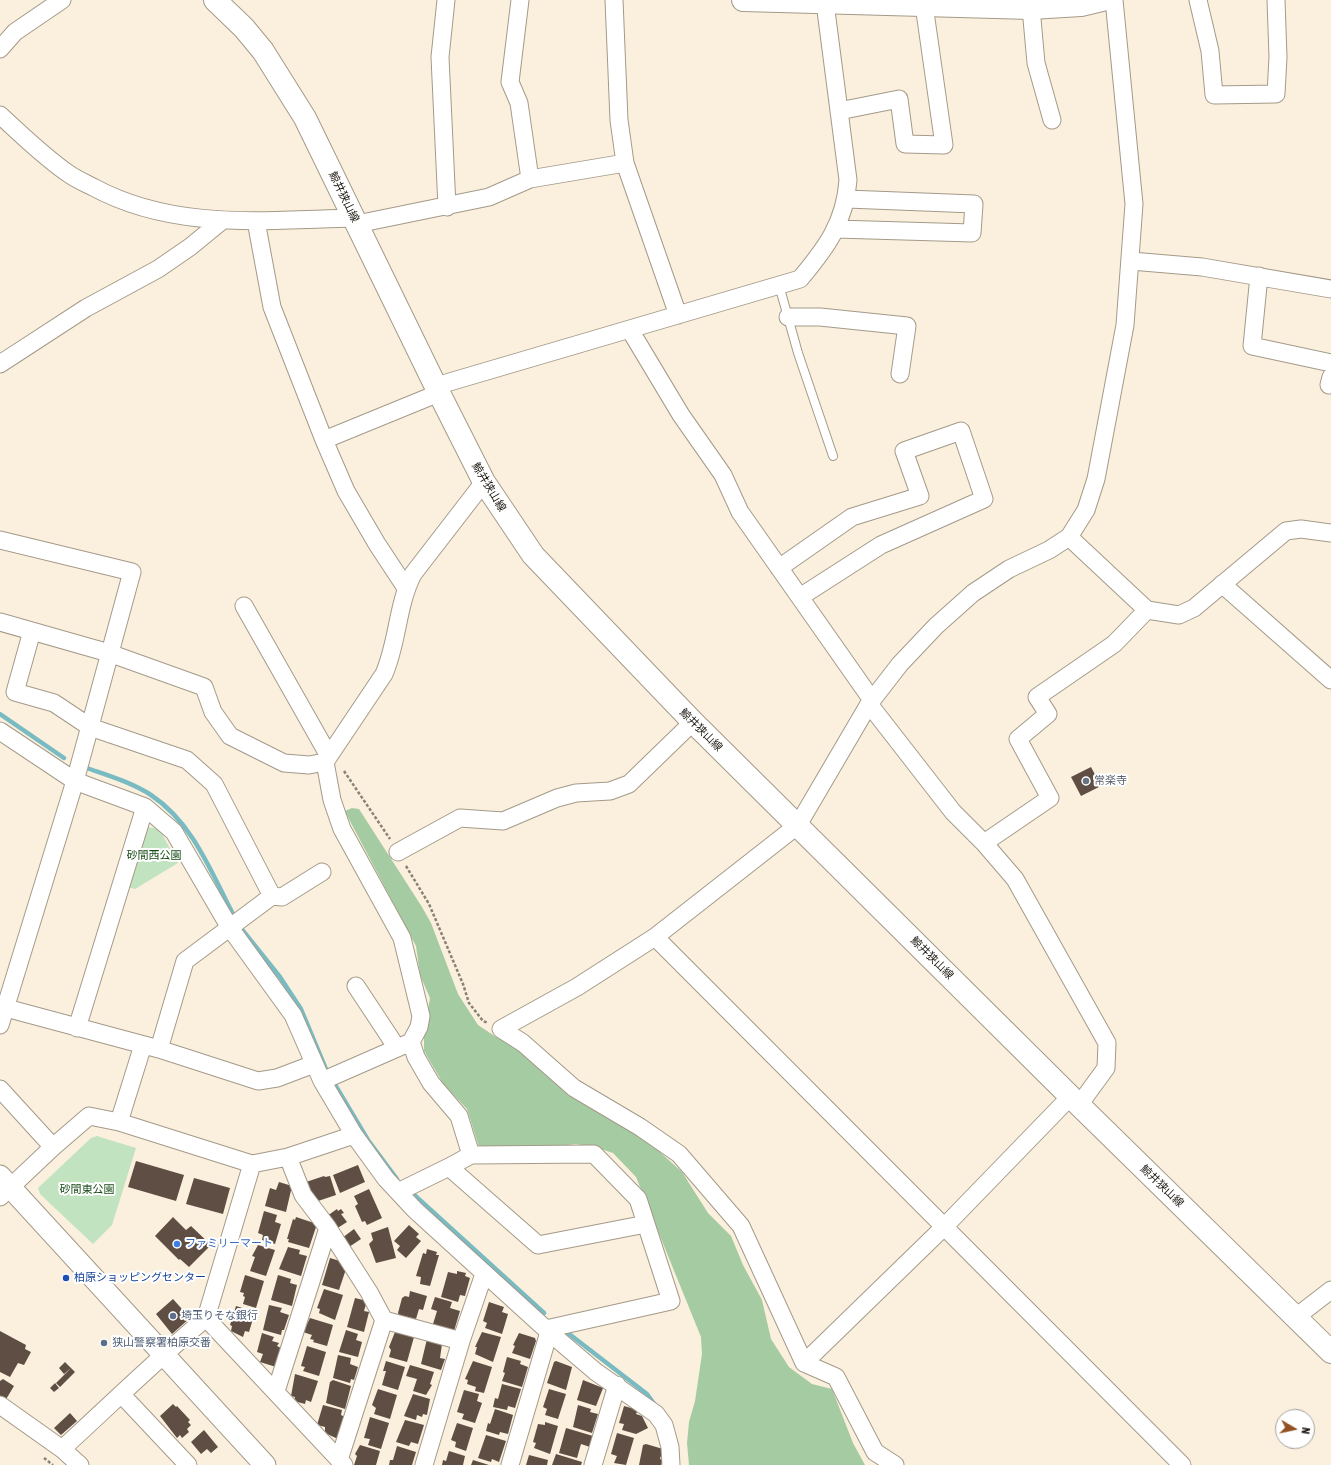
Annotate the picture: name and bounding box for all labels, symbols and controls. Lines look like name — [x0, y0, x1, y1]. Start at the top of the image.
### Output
street label: 鯨井狭山線 — [326, 169, 362, 225]
street label: 鯨井狭山線 — [469, 460, 509, 514]
street label: 鯨井狭山線 — [677, 706, 725, 754]
place label: 常楽寺 — [1094, 774, 1127, 788]
marker: 常楽寺 — [1081, 776, 1091, 786]
park label: 砂間西公園 — [127, 849, 181, 863]
street label: 鯨井狭山線 — [908, 934, 956, 982]
street label: 鯨井狭山線 — [1138, 1162, 1186, 1210]
park label: 砂間東公園 — [60, 1183, 114, 1197]
place label: ファミリーマート — [185, 1237, 273, 1251]
marker: ファミリーマート — [172, 1239, 182, 1249]
place label: 柏原ショッピングセンター — [74, 1271, 206, 1285]
marker: 柏原ショッピングセンター — [61, 1273, 71, 1283]
place label: 埼玉りそな銀行 — [181, 1309, 258, 1323]
marker: 埼玉りそな銀行 — [168, 1311, 178, 1321]
place label: 狭山警察署柏原交番 — [112, 1336, 211, 1350]
marker: 狭山警察署柏原交番 — [99, 1338, 109, 1348]
north arrow — [1275, 1409, 1315, 1449]
text: N — [1299, 1427, 1312, 1435]

